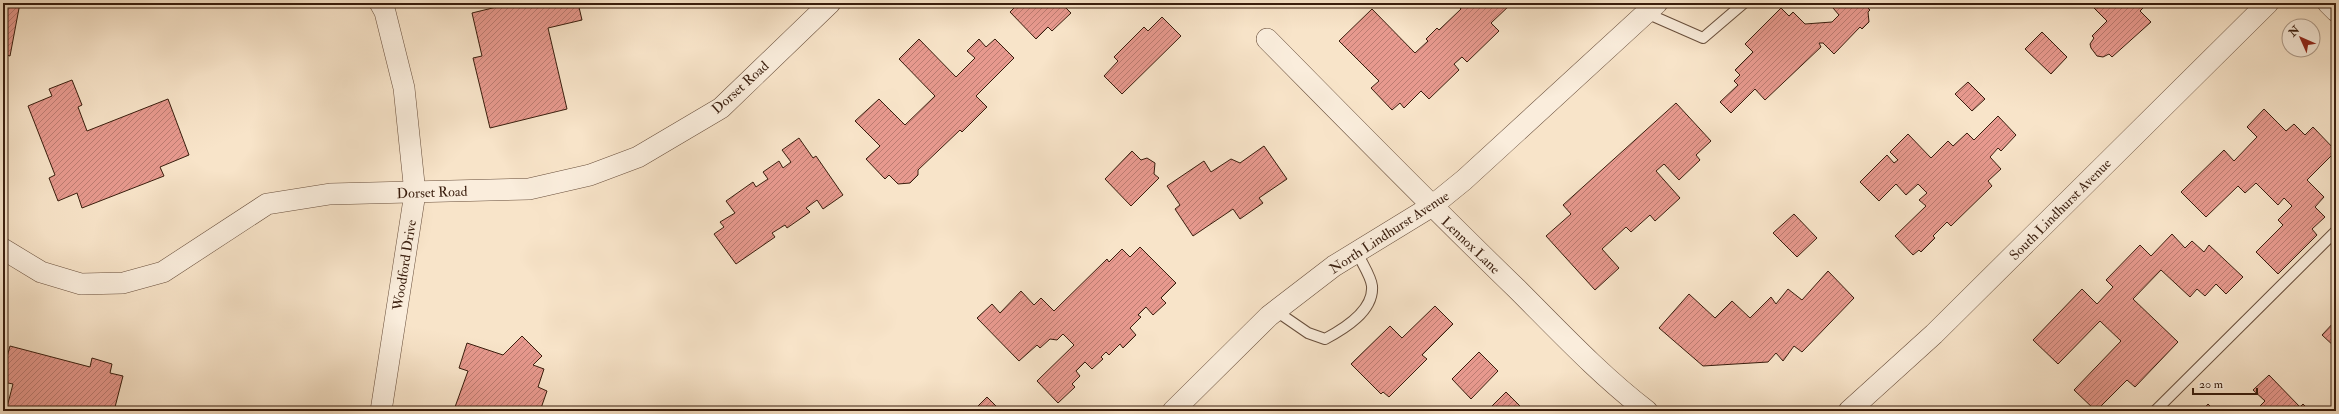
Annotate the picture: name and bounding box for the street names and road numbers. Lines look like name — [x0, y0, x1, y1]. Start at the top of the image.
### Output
street label: Dorset Road — [708, 57, 772, 117]
street label: South Lindhurst Avenue — [2006, 155, 2115, 264]
street label: Dorset Road — [396, 183, 468, 202]
street label: North Lindhurst Avenue — [1326, 187, 1452, 278]
street label: Lennox Lane — [1438, 213, 1504, 278]
street label: Woodford Drive — [389, 218, 420, 313]

